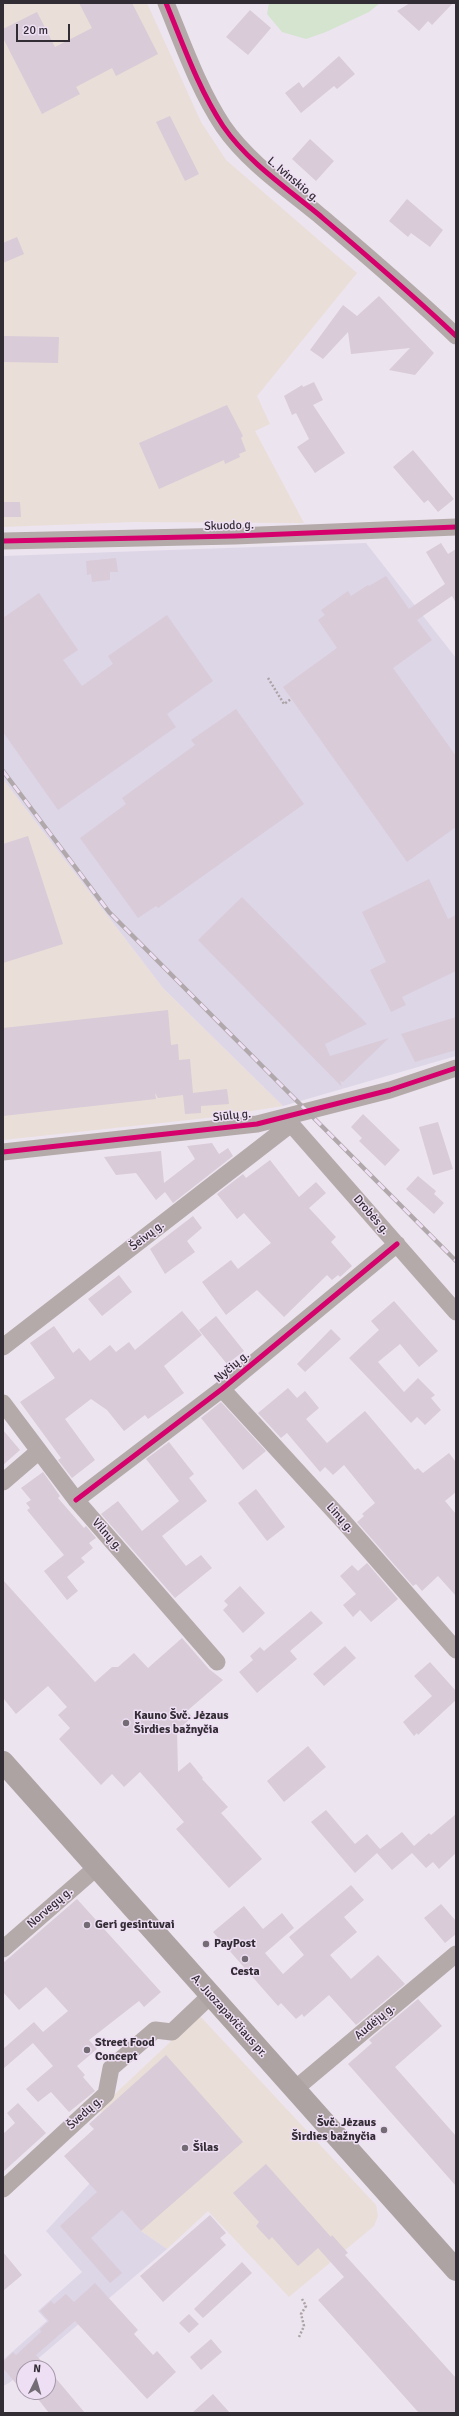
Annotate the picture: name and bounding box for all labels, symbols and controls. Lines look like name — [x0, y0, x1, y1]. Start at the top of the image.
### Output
scale bar — [18, 16, 72, 42]
text: 20 m — [23, 23, 48, 38]
street label: L. Ivinskio g. — [264, 154, 322, 206]
street label: Skuodo g. — [204, 518, 254, 534]
street label: Siūlų g. — [212, 1107, 252, 1125]
street label: Drobės g. — [350, 1192, 392, 1238]
street label: Šeivų g. — [127, 1218, 167, 1254]
street label: Nyčių g. — [212, 1348, 252, 1386]
street label: Linų g. — [323, 1500, 357, 1536]
street label: Vilnų g. — [89, 1516, 125, 1554]
place label: Kauno Švč. Jėzaus Širdies bažnyčia — [134, 1709, 229, 1737]
marker: Kauno Švč. Jėzaus Širdies bažnyčia — [121, 1718, 131, 1728]
street label: Norvegų g. — [24, 1884, 76, 1932]
place label: Geri gesintuvai — [95, 1918, 174, 1932]
marker: Geri gesintuvai — [82, 1920, 92, 1930]
place label: PayPost — [214, 1937, 256, 1951]
marker: PayPost — [201, 1939, 211, 1949]
marker: Cesta — [240, 1954, 250, 1964]
place label: Cesta — [230, 1965, 260, 1979]
street label: A. Juozapavičiaus pr. — [188, 1972, 270, 2060]
street label: Audėjų g. — [352, 2001, 398, 2043]
place label: Street Food Concept — [95, 2036, 155, 2064]
marker: Street Food Concept — [82, 2045, 92, 2055]
street label: Švedų g. — [64, 2093, 106, 2133]
place label: Švč. Jėzaus Širdies bažnyčia — [291, 2116, 376, 2144]
marker: Švč. Jėzaus Širdies bažnyčia — [379, 2125, 389, 2135]
place label: Šilas — [193, 2141, 219, 2155]
marker: Šilas — [180, 2143, 190, 2153]
north arrow — [16, 2360, 56, 2400]
text: N — [33, 2362, 41, 2375]

